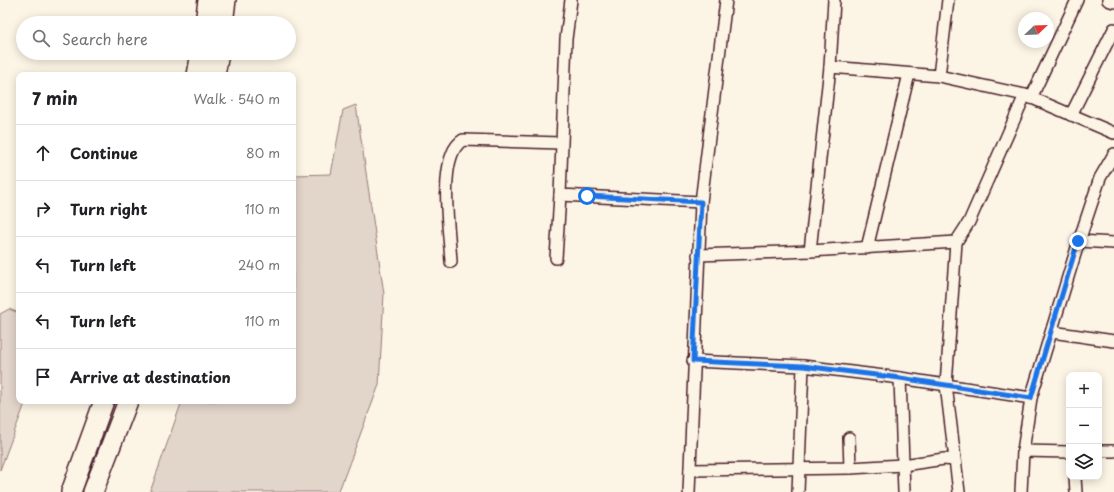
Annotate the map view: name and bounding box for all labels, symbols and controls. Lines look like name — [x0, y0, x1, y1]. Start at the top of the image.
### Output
north arrow — [1018, 12, 1054, 48]
search box — [16, 16, 296, 60]
icon: search — [30, 27, 52, 49]
text: Search here — [62, 27, 148, 50]
text: 7 min — [32, 85, 78, 111]
text: Walk · 540 m — [193, 89, 280, 108]
text: Continue — [70, 141, 138, 164]
icon: ahead — [32, 142, 54, 164]
text: 80 m — [246, 143, 280, 162]
route start — [578, 187, 596, 205]
text: Turn right — [70, 197, 147, 220]
icon: right — [32, 198, 54, 220]
text: 110 m — [245, 199, 280, 218]
route end — [1069, 232, 1087, 250]
text: Turn left — [70, 253, 136, 276]
icon: left — [32, 254, 54, 276]
text: 240 m — [238, 255, 280, 274]
text: Turn left — [70, 309, 136, 332]
icon: left — [32, 310, 54, 332]
text: 110 m — [245, 311, 280, 330]
text: Arrive at destination — [70, 365, 231, 388]
icon: arrive — [32, 366, 54, 388]
map controls — [1066, 372, 1102, 480]
button: + — [1066, 372, 1102, 408]
button: − — [1066, 408, 1102, 444]
button: layers — [1066, 444, 1102, 480]

